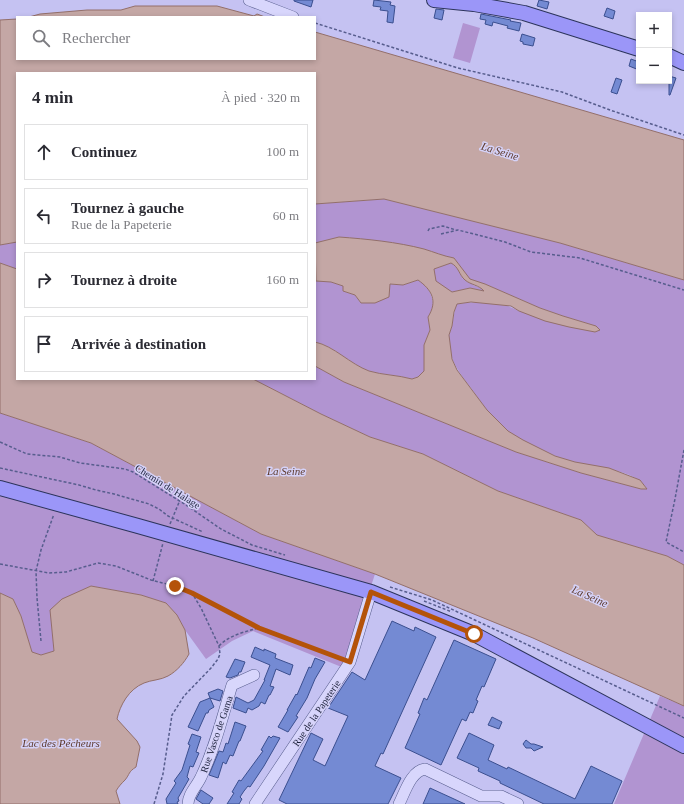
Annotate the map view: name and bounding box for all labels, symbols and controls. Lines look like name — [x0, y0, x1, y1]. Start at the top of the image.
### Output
map controls — [636, 12, 672, 84]
button: + — [636, 12, 672, 48]
search box — [16, 16, 316, 60]
icon: search — [30, 27, 52, 49]
text: Rechercher — [62, 30, 130, 46]
button: − — [636, 48, 672, 84]
text: 4 min — [32, 88, 73, 107]
text: À pied · 320 m — [221, 90, 300, 105]
water label: La Seine — [479, 139, 520, 162]
icon: ahead — [33, 141, 55, 163]
text: Continuez — [71, 144, 137, 160]
text: 100 m — [266, 144, 299, 159]
text: Tournez à gauche — [71, 200, 184, 216]
icon: left — [33, 205, 55, 227]
text: 60 m — [273, 208, 299, 223]
text: Rue de la Papeterie — [71, 217, 172, 232]
icon: right — [33, 269, 55, 291]
text: Tournez à droite — [71, 272, 177, 288]
text: 160 m — [266, 272, 299, 287]
icon: arrive — [33, 333, 55, 355]
text: Arrivée à destination — [71, 336, 206, 352]
street label: Chemin de Halage — [133, 462, 203, 511]
water label: La Seine — [266, 465, 305, 477]
route end — [166, 577, 184, 595]
water label: La Seine — [569, 582, 610, 609]
route start — [465, 625, 483, 643]
street label: Rue de la Papeterie — [290, 678, 343, 748]
street label: Rue Vasco de Gama — [198, 694, 235, 774]
water label: Lac des Pécheurs — [21, 737, 100, 749]

